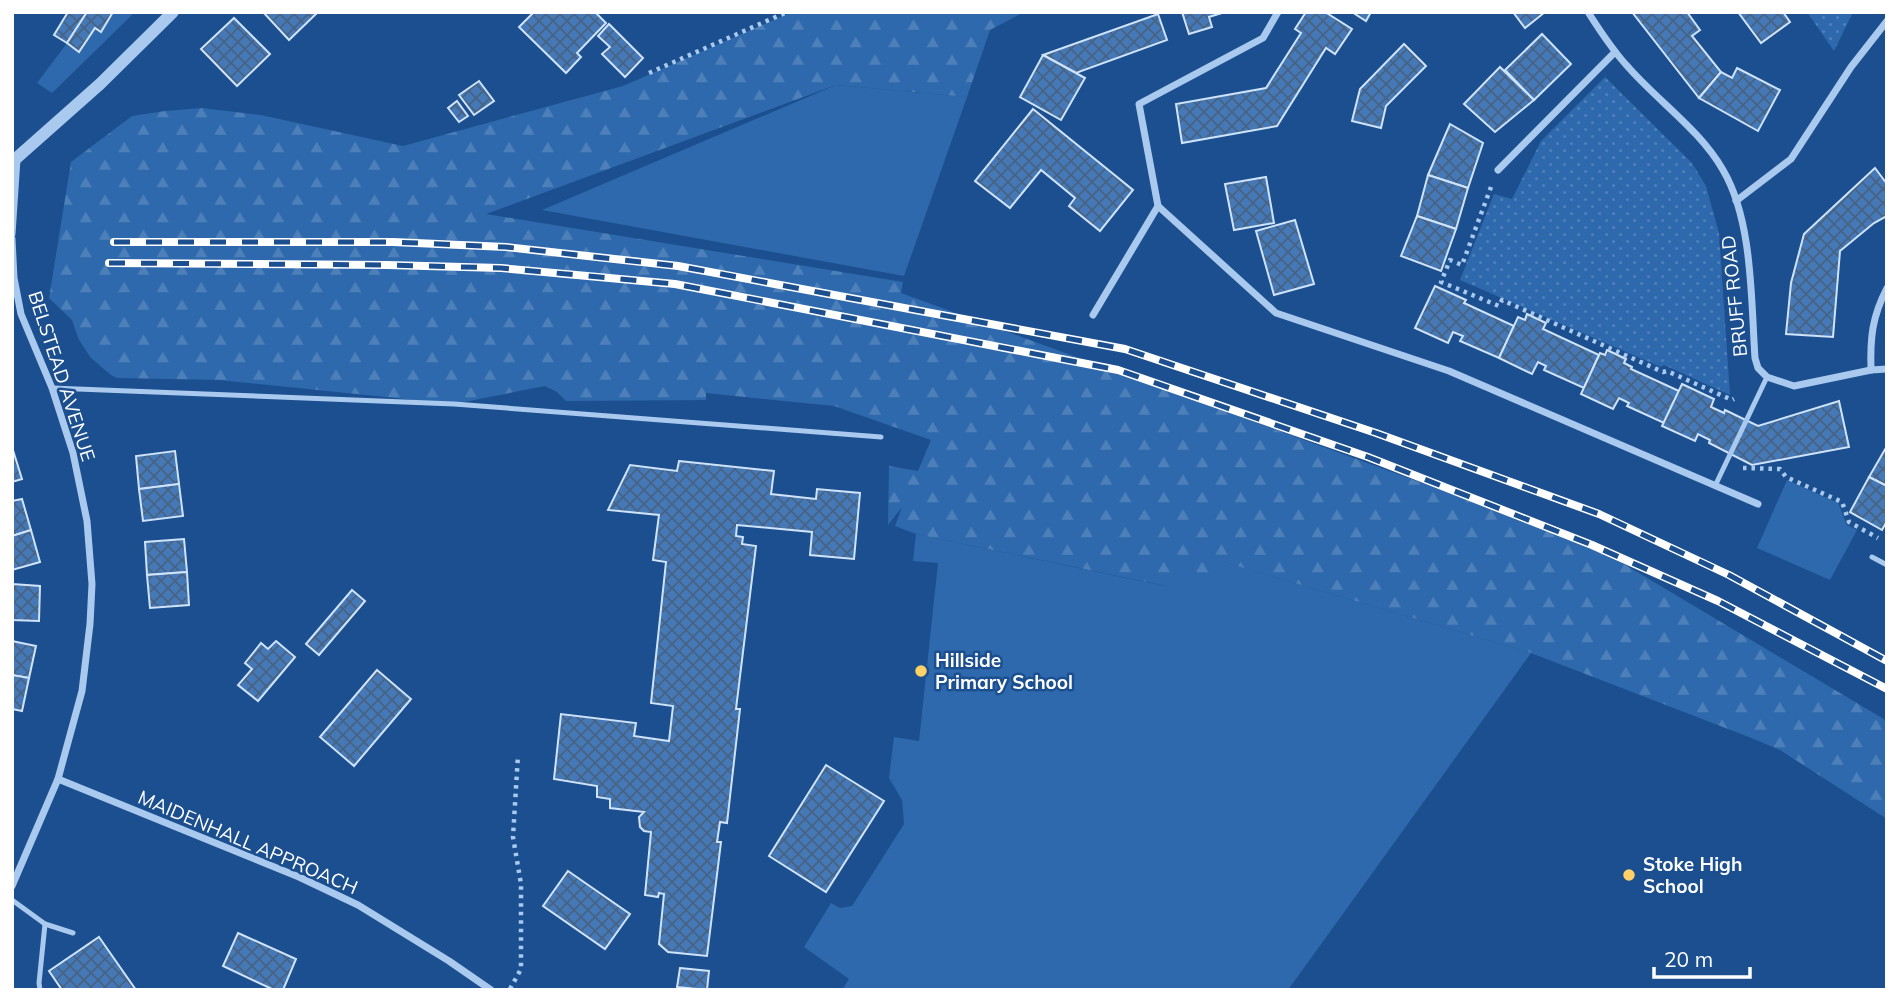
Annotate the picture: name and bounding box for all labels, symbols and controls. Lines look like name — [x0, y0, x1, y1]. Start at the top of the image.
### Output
street label: BRUFF ROAD — [1716, 234, 1752, 358]
street label: BELSTEAD AVENUE — [23, 288, 101, 464]
place label: Hillside Primary School — [935, 648, 1073, 694]
marker: Hillside Primary School — [913, 663, 929, 679]
street label: MAIDENHALL APPROACH — [135, 785, 361, 899]
place label: Stoke High School — [1643, 852, 1742, 898]
marker: Stoke High School — [1621, 867, 1637, 883]
scale bar — [1654, 936, 1750, 980]
text: 20 m — [1664, 946, 1713, 972]

